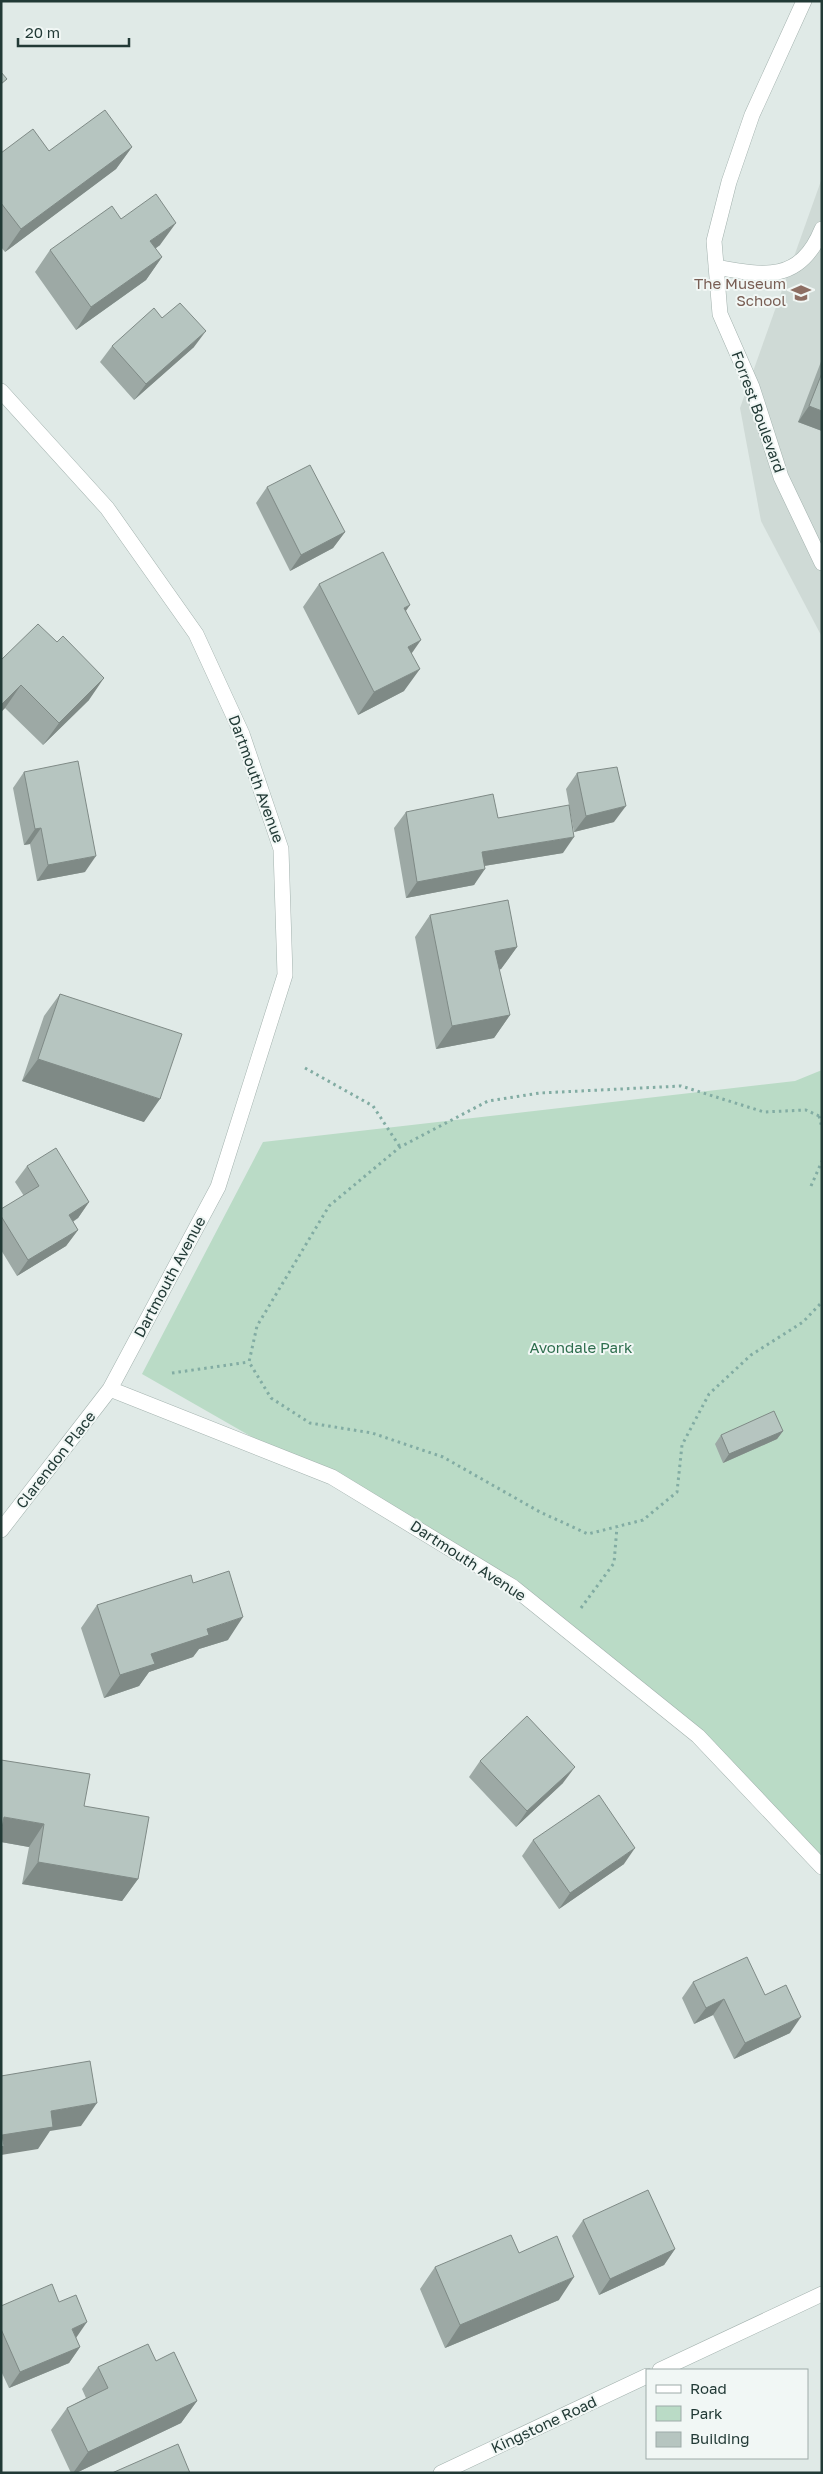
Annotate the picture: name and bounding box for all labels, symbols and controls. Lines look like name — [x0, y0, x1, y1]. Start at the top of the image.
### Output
scale bar — [18, 15, 129, 47]
text: 20 m — [25, 23, 60, 41]
place label: The Museum School — [694, 274, 786, 309]
school or university icon: The Museum School — [790, 282, 812, 304]
street label: Forrest Boulevard — [729, 348, 789, 475]
street label: Dartmouth Avenue — [225, 712, 288, 845]
street label: Dartmouth Avenue — [130, 1213, 209, 1340]
park label: Avondale Park — [530, 1338, 633, 1356]
street label: Clarendon Place — [12, 1407, 99, 1512]
street label: Dartmouth Avenue — [407, 1516, 530, 1604]
legend — [646, 2369, 808, 2459]
text: Road — [690, 2379, 727, 2397]
street label: Kingstone Road — [488, 2392, 599, 2456]
text: Park — [690, 2404, 723, 2422]
text: Building — [690, 2429, 750, 2447]

